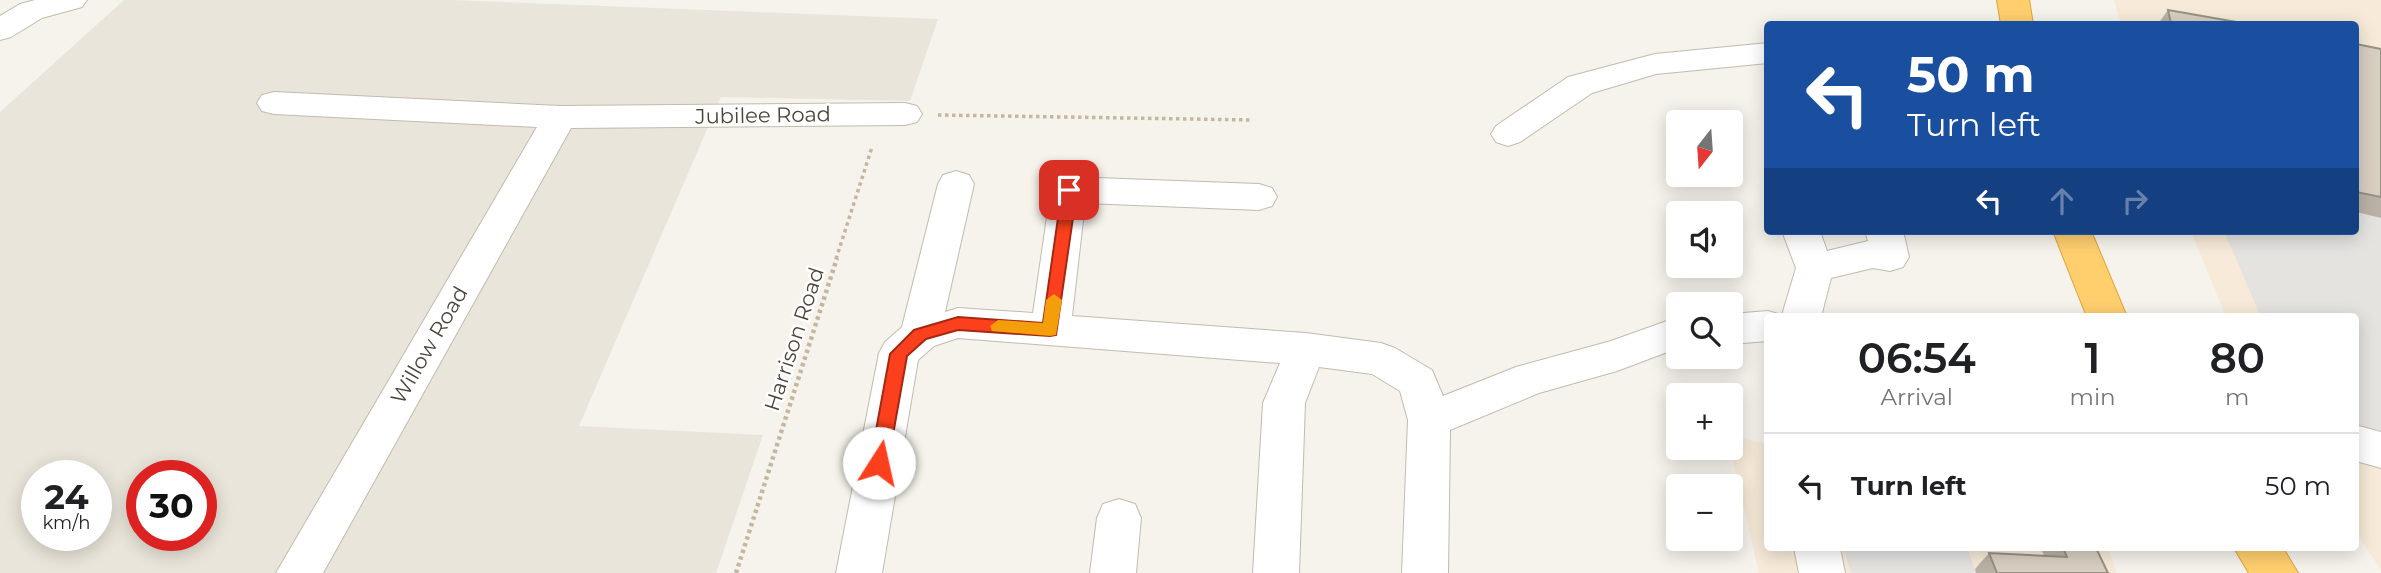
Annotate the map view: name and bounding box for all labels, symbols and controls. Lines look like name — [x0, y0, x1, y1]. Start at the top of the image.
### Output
text: 50 m — [1907, 45, 2035, 104]
icon: left — [1792, 49, 1883, 140]
street label: Jubilee Road — [694, 101, 831, 129]
text: Turn left — [1907, 105, 2041, 144]
north arrow — [1666, 110, 1743, 187]
map controls — [1666, 110, 1743, 551]
pin — [1039, 160, 1099, 220]
icon: arrive — [1050, 171, 1088, 209]
icon: left — [1970, 182, 2008, 220]
icon: ahead — [2043, 182, 2081, 220]
icon: right — [2116, 182, 2154, 220]
button: sound — [1666, 201, 1743, 278]
street label: Harrison Road — [759, 264, 829, 414]
street label: Willow Road — [385, 282, 473, 408]
button: search — [1666, 292, 1743, 369]
text: 06:54 — [1858, 332, 1976, 384]
text: 1 — [2085, 332, 2101, 384]
text: 80 — [2209, 332, 2265, 384]
button: + — [1666, 383, 1743, 460]
text: Arrival — [1880, 383, 1953, 411]
text: min — [2070, 383, 2116, 411]
text: m — [2225, 383, 2250, 411]
position arrow — [842, 426, 916, 500]
speed limit sign: 30 — [126, 460, 217, 551]
icon: left — [1792, 467, 1830, 505]
text: Turn left — [1851, 470, 1967, 502]
text: 50 m — [2265, 470, 2331, 502]
button: − — [1666, 474, 1743, 551]
text: 24 — [44, 475, 89, 518]
text: km/h — [42, 512, 91, 534]

